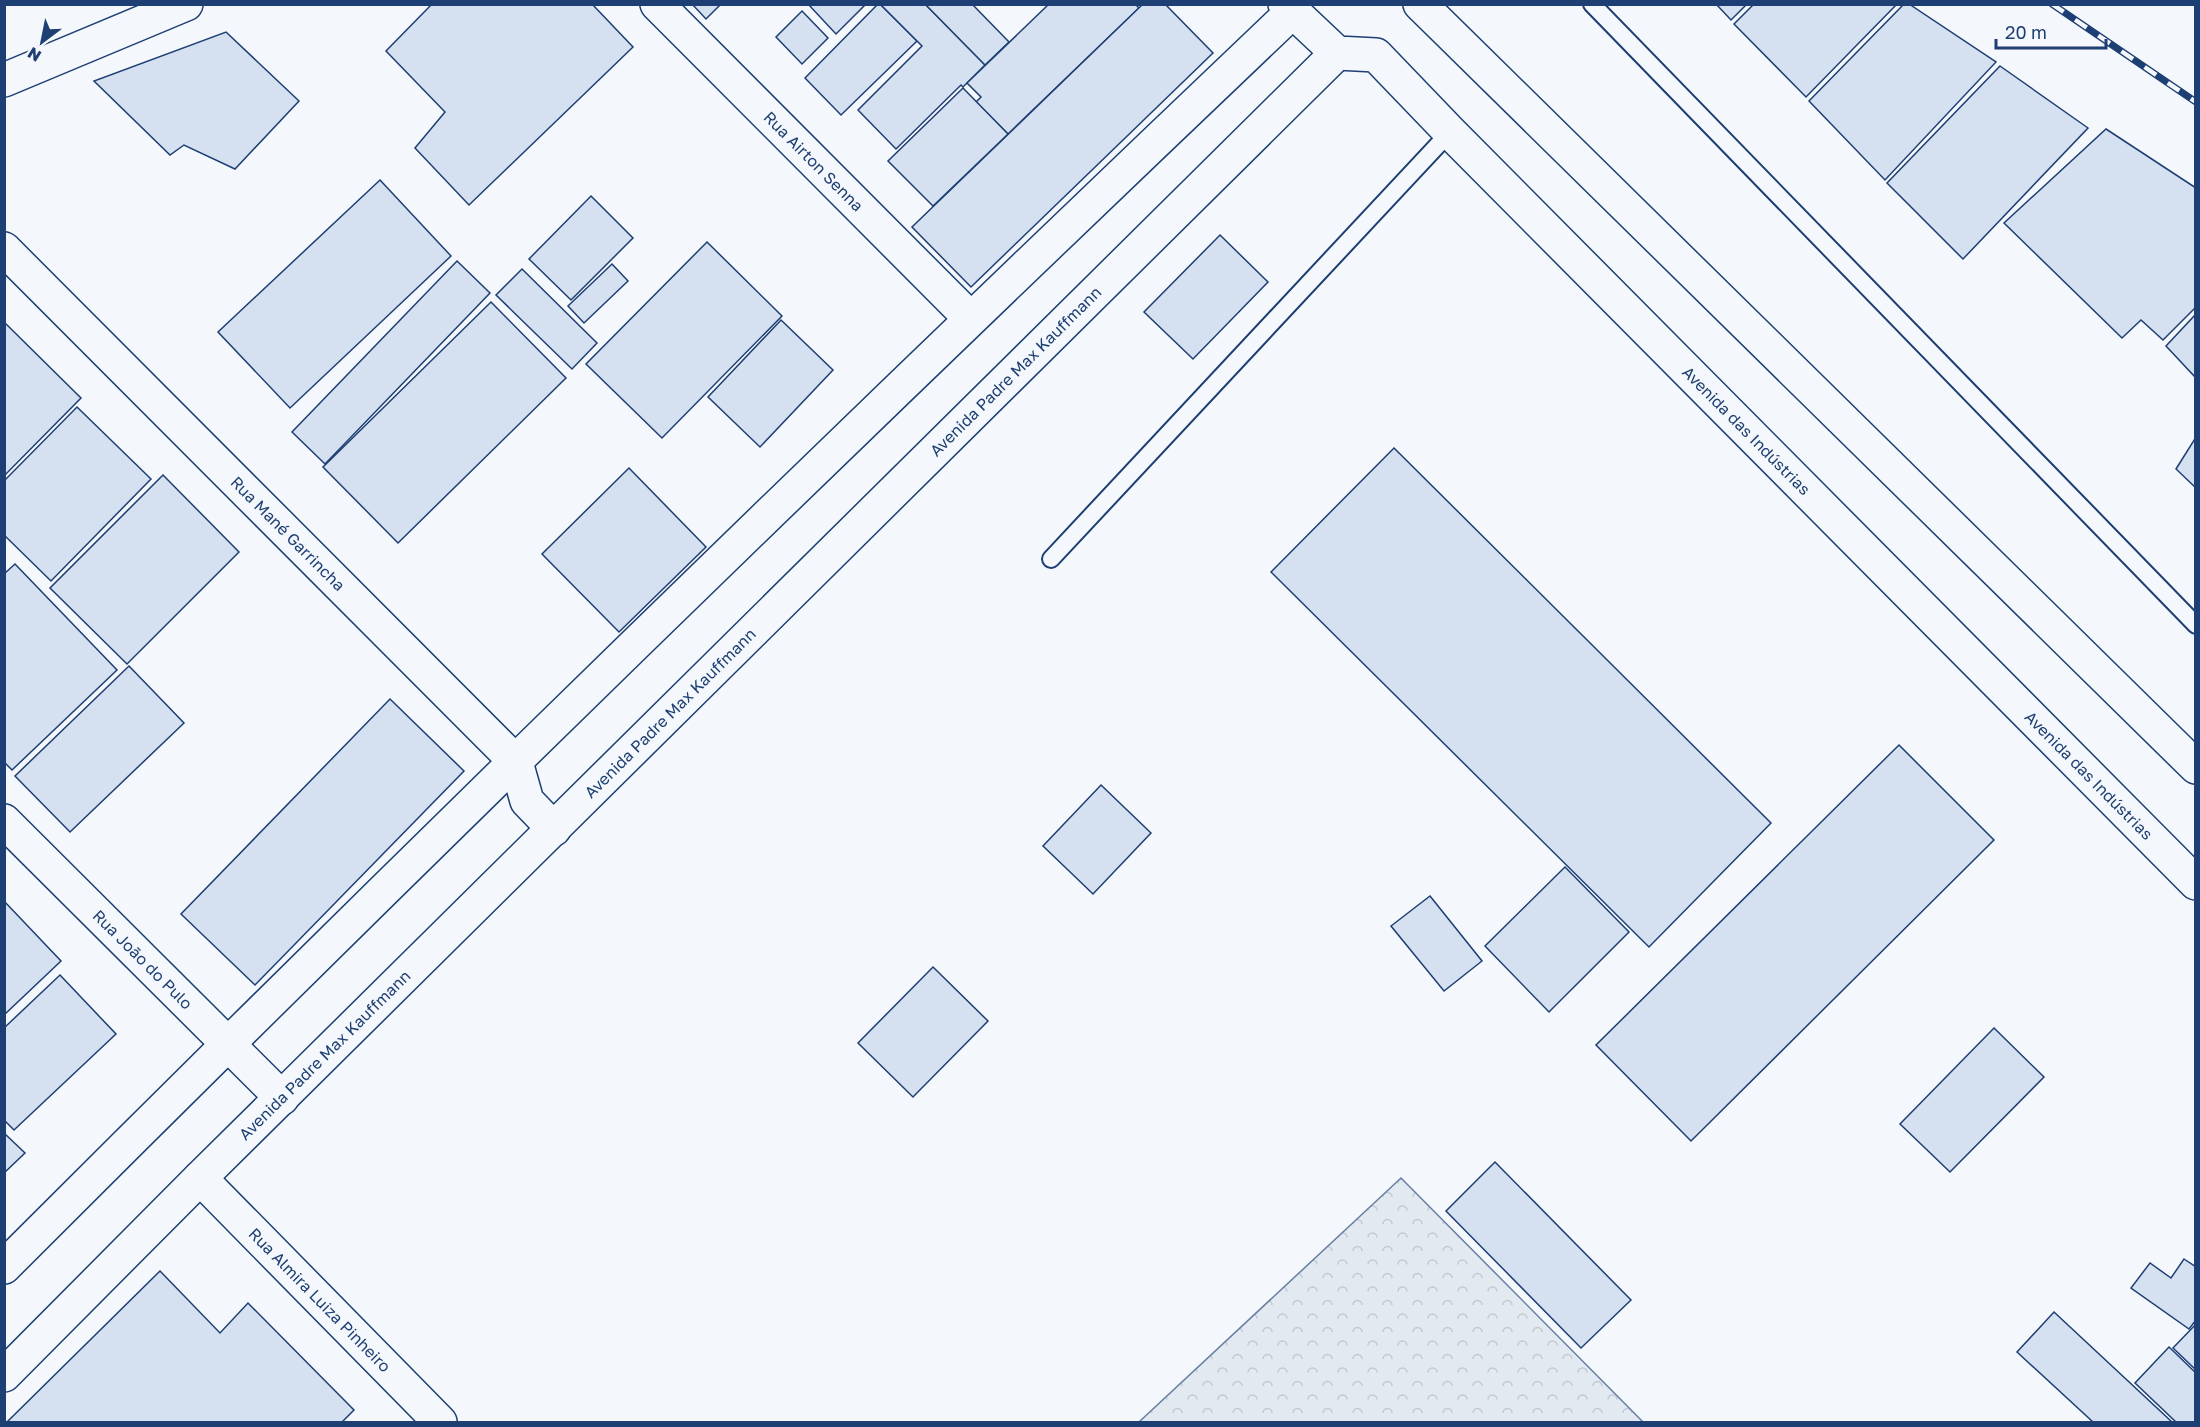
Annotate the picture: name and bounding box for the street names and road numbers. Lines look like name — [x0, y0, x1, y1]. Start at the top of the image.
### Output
street label: Rua Airton Senna — [760, 107, 868, 215]
street label: Avenida Padre Max Kauffmann — [925, 282, 1105, 460]
street label: Avenida das Indústrias — [1678, 362, 1815, 499]
street label: Rua Mané Garrincha — [227, 472, 349, 595]
street label: Avenida Padre Max Kauffmann — [580, 624, 760, 802]
street label: Avenida das Indústrias — [2021, 707, 2157, 844]
street label: Rua João do Pulo — [89, 905, 197, 1013]
street label: Avenida Padre Max Kauffmann — [234, 966, 414, 1144]
street label: Rua Almira Luiza Pinheiro — [245, 1224, 395, 1376]

